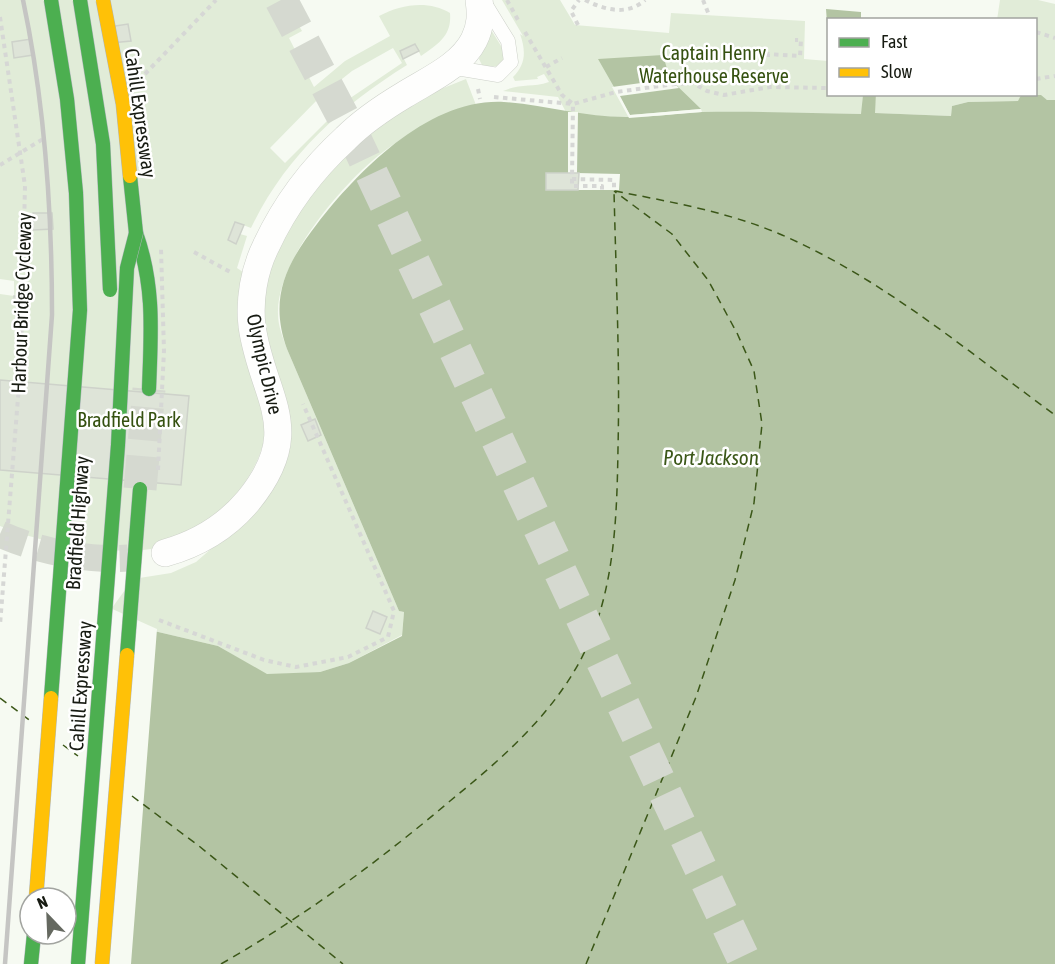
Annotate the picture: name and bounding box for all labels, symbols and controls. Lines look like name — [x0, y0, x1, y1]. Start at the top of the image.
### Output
legend — [827, 18, 1037, 96]
text: Fast — [881, 31, 908, 52]
park label: Captain Henry Waterhouse Reserve — [639, 41, 789, 87]
street label: Cahill Expressway — [121, 47, 161, 179]
text: Slow — [881, 61, 912, 82]
street label: Harbour Bridge Cycleway — [6, 212, 36, 394]
street label: Olympic Drive — [242, 311, 288, 417]
park label: Bradfield Park — [77, 408, 181, 431]
water label: Port Jackson — [663, 445, 759, 469]
street label: Bradfield Highway — [61, 455, 93, 591]
street label: Cahill Expressway — [64, 620, 96, 752]
north arrow — [18, 886, 78, 946]
text: N — [34, 892, 50, 912]

